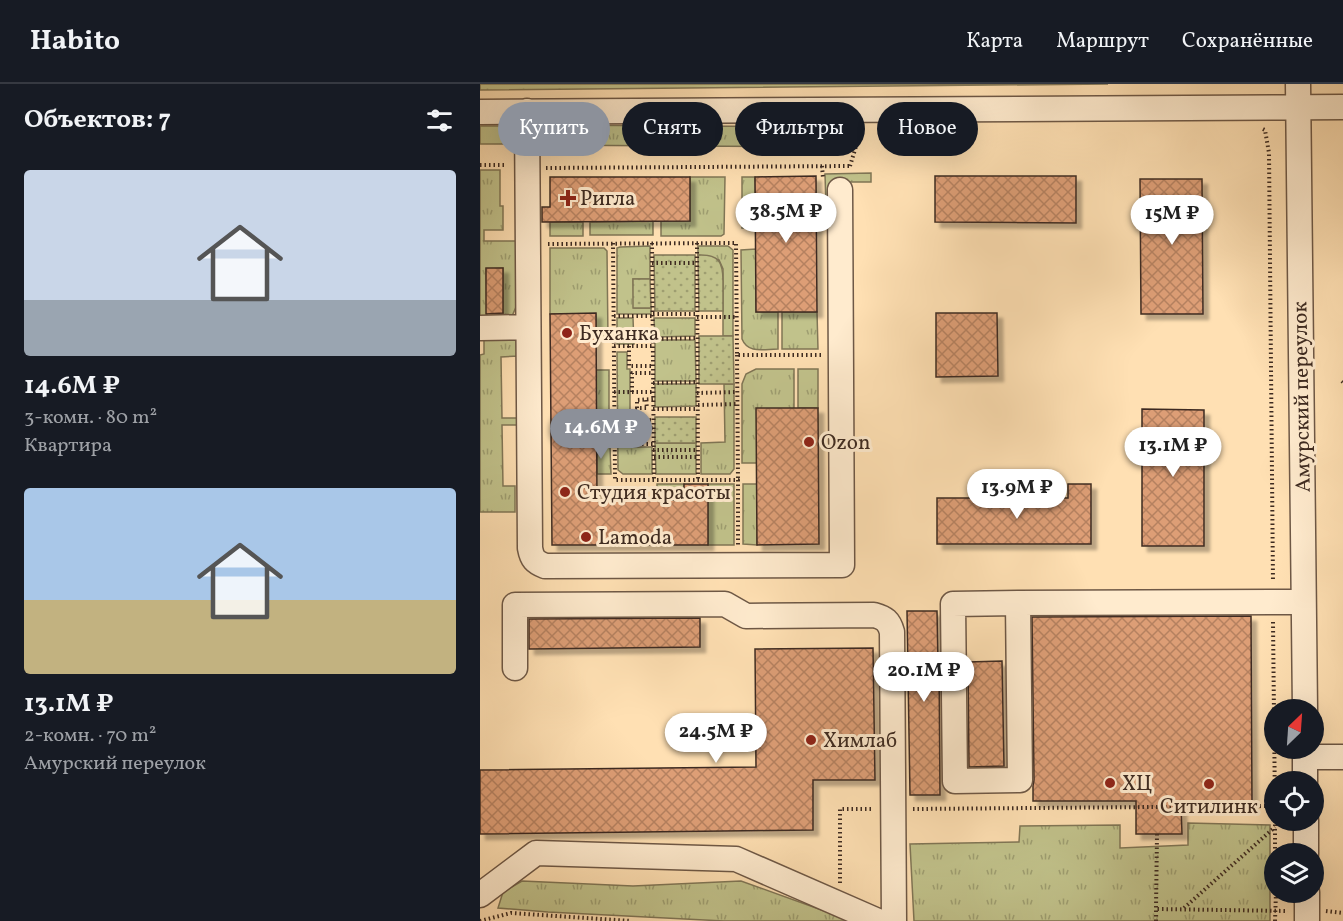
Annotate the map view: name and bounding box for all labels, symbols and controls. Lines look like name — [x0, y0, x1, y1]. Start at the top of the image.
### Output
text: Habito — [30, 22, 120, 61]
text: Карта — [966, 27, 1023, 56]
text: Маршрут — [1056, 27, 1149, 56]
text: Сохранённые — [1182, 27, 1313, 56]
text: Объектов: 7 — [24, 102, 171, 138]
chip: Купить — [498, 102, 610, 156]
chip: Снять — [622, 102, 723, 156]
chip: Фильтры — [735, 102, 865, 156]
chip: Новое — [877, 102, 978, 156]
icon: filters — [423, 104, 456, 137]
place label: Ригла — [580, 185, 635, 214]
marker: Ригла — [561, 191, 575, 205]
pin: 38.5M ₽ — [731, 193, 841, 244]
pin: 15M ₽ — [1130, 195, 1214, 246]
text: 38.5M ₽ — [750, 198, 822, 226]
text: 15M ₽ — [1145, 200, 1199, 228]
icon: home — [186, 209, 294, 317]
street label: Амурский переулок — [1286, 301, 1319, 493]
place label: Буханка — [579, 320, 659, 349]
marker: Буханка — [560, 326, 574, 340]
text: 14.6M ₽ — [24, 368, 120, 404]
text: 3-комн. · 80 m² — [24, 404, 157, 432]
pin: 14.6M ₽ — [546, 409, 656, 460]
text: 14.6M ₽ — [564, 414, 638, 442]
pin: 13.1M ₽ — [1118, 427, 1228, 478]
place label: Ozon — [821, 429, 871, 458]
text: Квартира — [24, 432, 112, 460]
text: 13.1M ₽ — [1139, 432, 1208, 460]
marker: Ozon — [802, 435, 816, 449]
pin: 13.9M ₽ — [962, 469, 1072, 520]
text: 13.9M ₽ — [981, 474, 1053, 502]
place label: Студия красоты — [577, 479, 731, 508]
marker: Студия красоты — [558, 485, 572, 499]
place label: Lamoda — [598, 524, 672, 553]
icon: home — [186, 527, 294, 635]
marker: Lamoda — [579, 530, 593, 544]
pin: 20.1M ₽ — [869, 652, 979, 703]
text: 20.1M ₽ — [887, 657, 961, 685]
text: 13.1M ₽ — [24, 686, 114, 722]
north arrow — [1264, 699, 1324, 759]
map controls — [1264, 699, 1324, 903]
pin: 24.5M ₽ — [661, 713, 771, 764]
text: 24.5M ₽ — [679, 718, 753, 746]
text: 2-комн. · 70 m² — [24, 722, 156, 750]
place label: Химлаб — [823, 727, 897, 756]
marker: Химлаб — [804, 733, 818, 747]
text: Амурский переулок — [24, 750, 206, 778]
place label: ХЦ — [1122, 770, 1153, 799]
button: locate — [1264, 771, 1324, 831]
marker: ХЦ — [1103, 776, 1117, 790]
marker: Ситилинк — [1202, 777, 1216, 791]
place label: Ситилинк — [1160, 793, 1258, 822]
button: layers — [1264, 843, 1324, 903]

